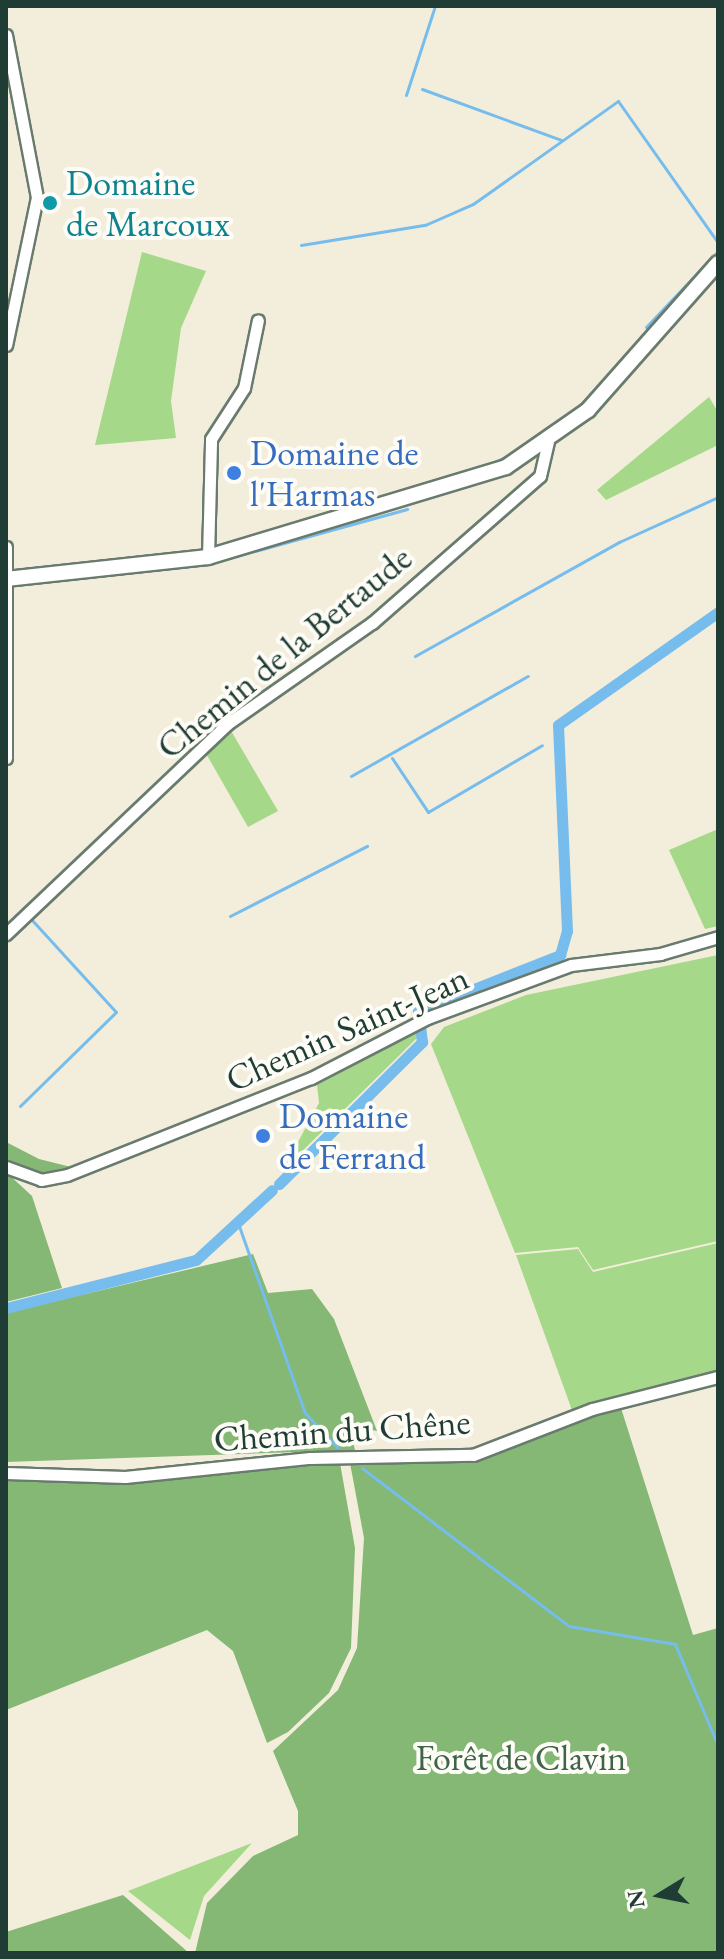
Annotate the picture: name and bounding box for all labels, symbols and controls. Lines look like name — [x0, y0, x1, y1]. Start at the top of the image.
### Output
place label: Domaine de Marcoux — [66, 160, 230, 245]
marker: Domaine de Marcoux — [41, 194, 59, 212]
place label: Domaine de l'Harmas — [250, 430, 419, 515]
marker: Domaine de l'Harmas — [225, 464, 243, 482]
street label: Chemin de la Bertaude — [148, 536, 420, 768]
street label: Chemin Saint-Jean — [219, 955, 475, 1101]
place label: Domaine de Ferrand — [279, 1093, 425, 1178]
marker: Domaine de Ferrand — [254, 1127, 272, 1145]
street label: Chemin du Chêne — [212, 1399, 472, 1461]
park label: Forêt de Clavin — [416, 1736, 626, 1780]
north arrow — [620, 1855, 700, 1935]
text: N — [620, 1888, 652, 1911]

